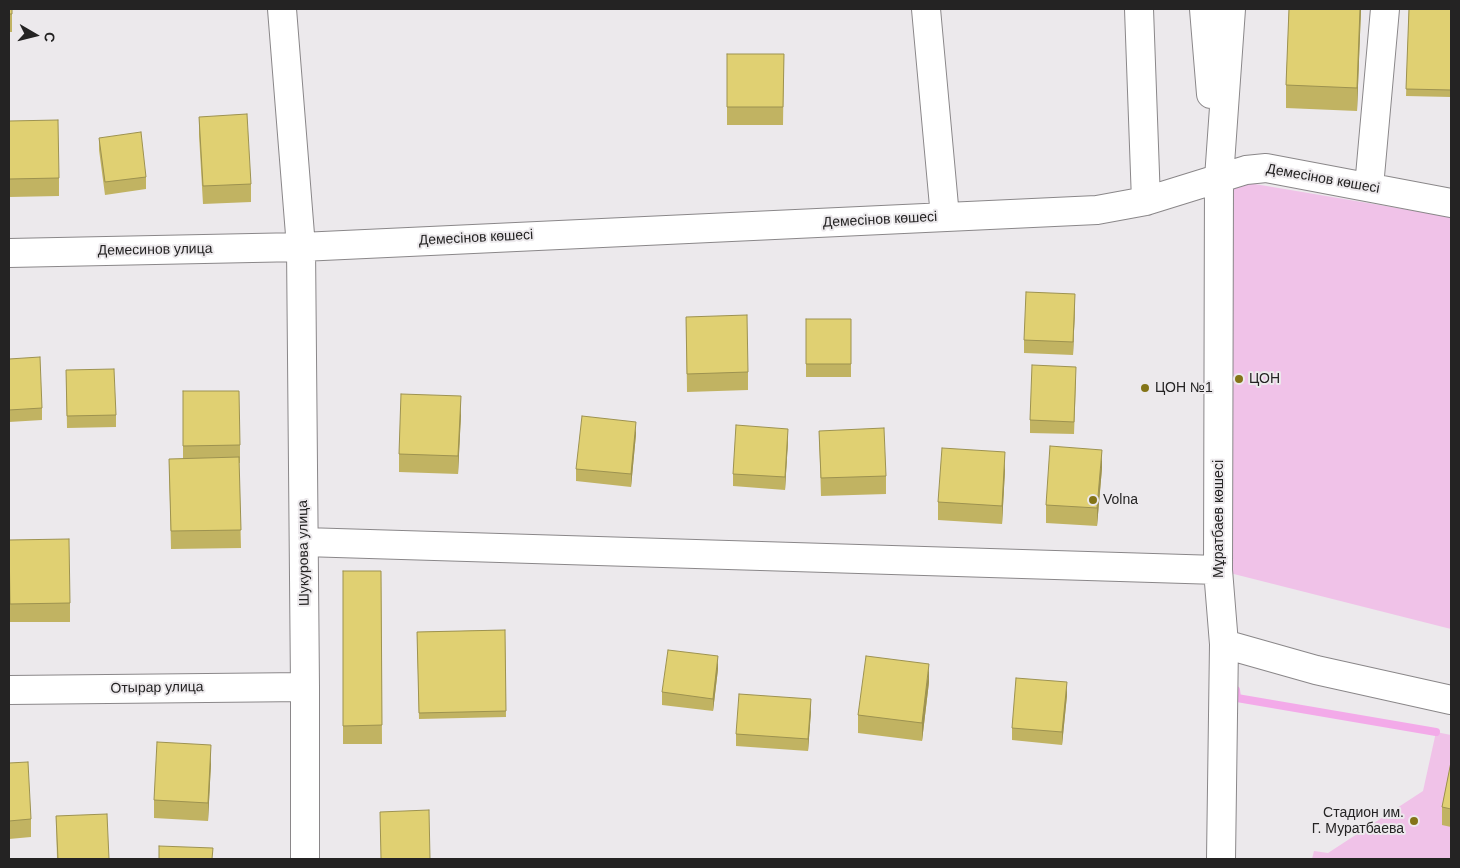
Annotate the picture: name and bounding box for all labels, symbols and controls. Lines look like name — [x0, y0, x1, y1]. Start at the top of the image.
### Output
north arrow — [10, 10, 60, 60]
text: С — [41, 31, 58, 43]
street label: Демесінов көшесі — [1265, 161, 1381, 197]
street label: Демесінов көшесі — [822, 209, 938, 231]
street label: Демесінов көшесі — [418, 227, 534, 249]
street label: Демесинов улица — [97, 241, 213, 259]
place label: ЦОН — [1249, 371, 1280, 387]
marker: ЦОН — [1233, 373, 1245, 385]
place label: ЦОН №1 — [1155, 380, 1213, 396]
marker: ЦОН №1 — [1139, 382, 1151, 394]
street label: Мұратбаев көшесі — [1211, 460, 1227, 578]
place label: Volna — [1103, 492, 1138, 508]
marker: Volna — [1087, 494, 1099, 506]
street label: Шукурова улица — [295, 500, 313, 606]
street label: Отырар улица — [110, 679, 204, 697]
place label: Стадион им. Г. Муратбаева — [1312, 805, 1404, 838]
marker: Стадион им. Г. Муратбаева — [1408, 815, 1420, 827]

